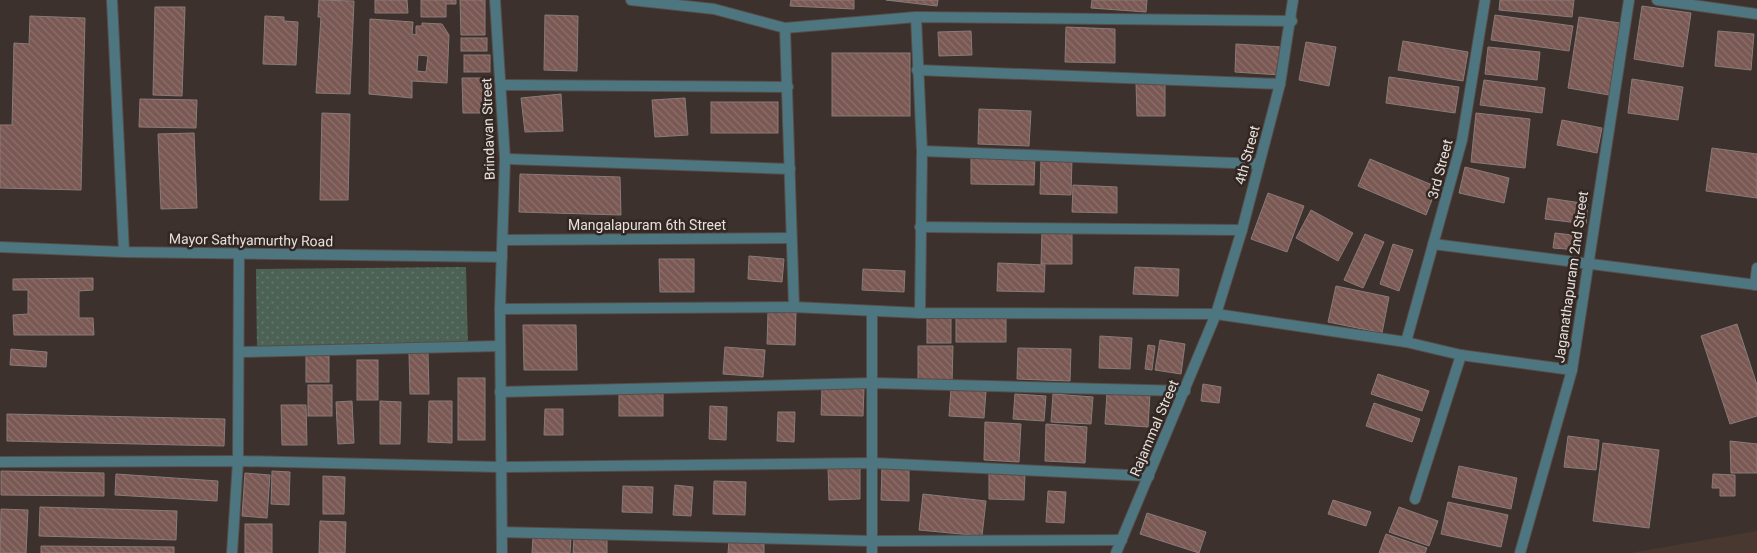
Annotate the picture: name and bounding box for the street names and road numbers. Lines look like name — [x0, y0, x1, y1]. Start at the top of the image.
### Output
street label: Brindavan Street — [478, 77, 498, 180]
street label: 4th Street — [1231, 123, 1263, 186]
street label: 3rd Street — [1424, 137, 1456, 200]
street label: Jaganathapuram 2nd Street — [1551, 190, 1591, 364]
street label: Mangalapuram 6th Street — [568, 217, 726, 233]
street label: Mayor Sathyamurthy Road — [169, 231, 333, 249]
street label: Rajammal Street — [1126, 377, 1182, 479]

